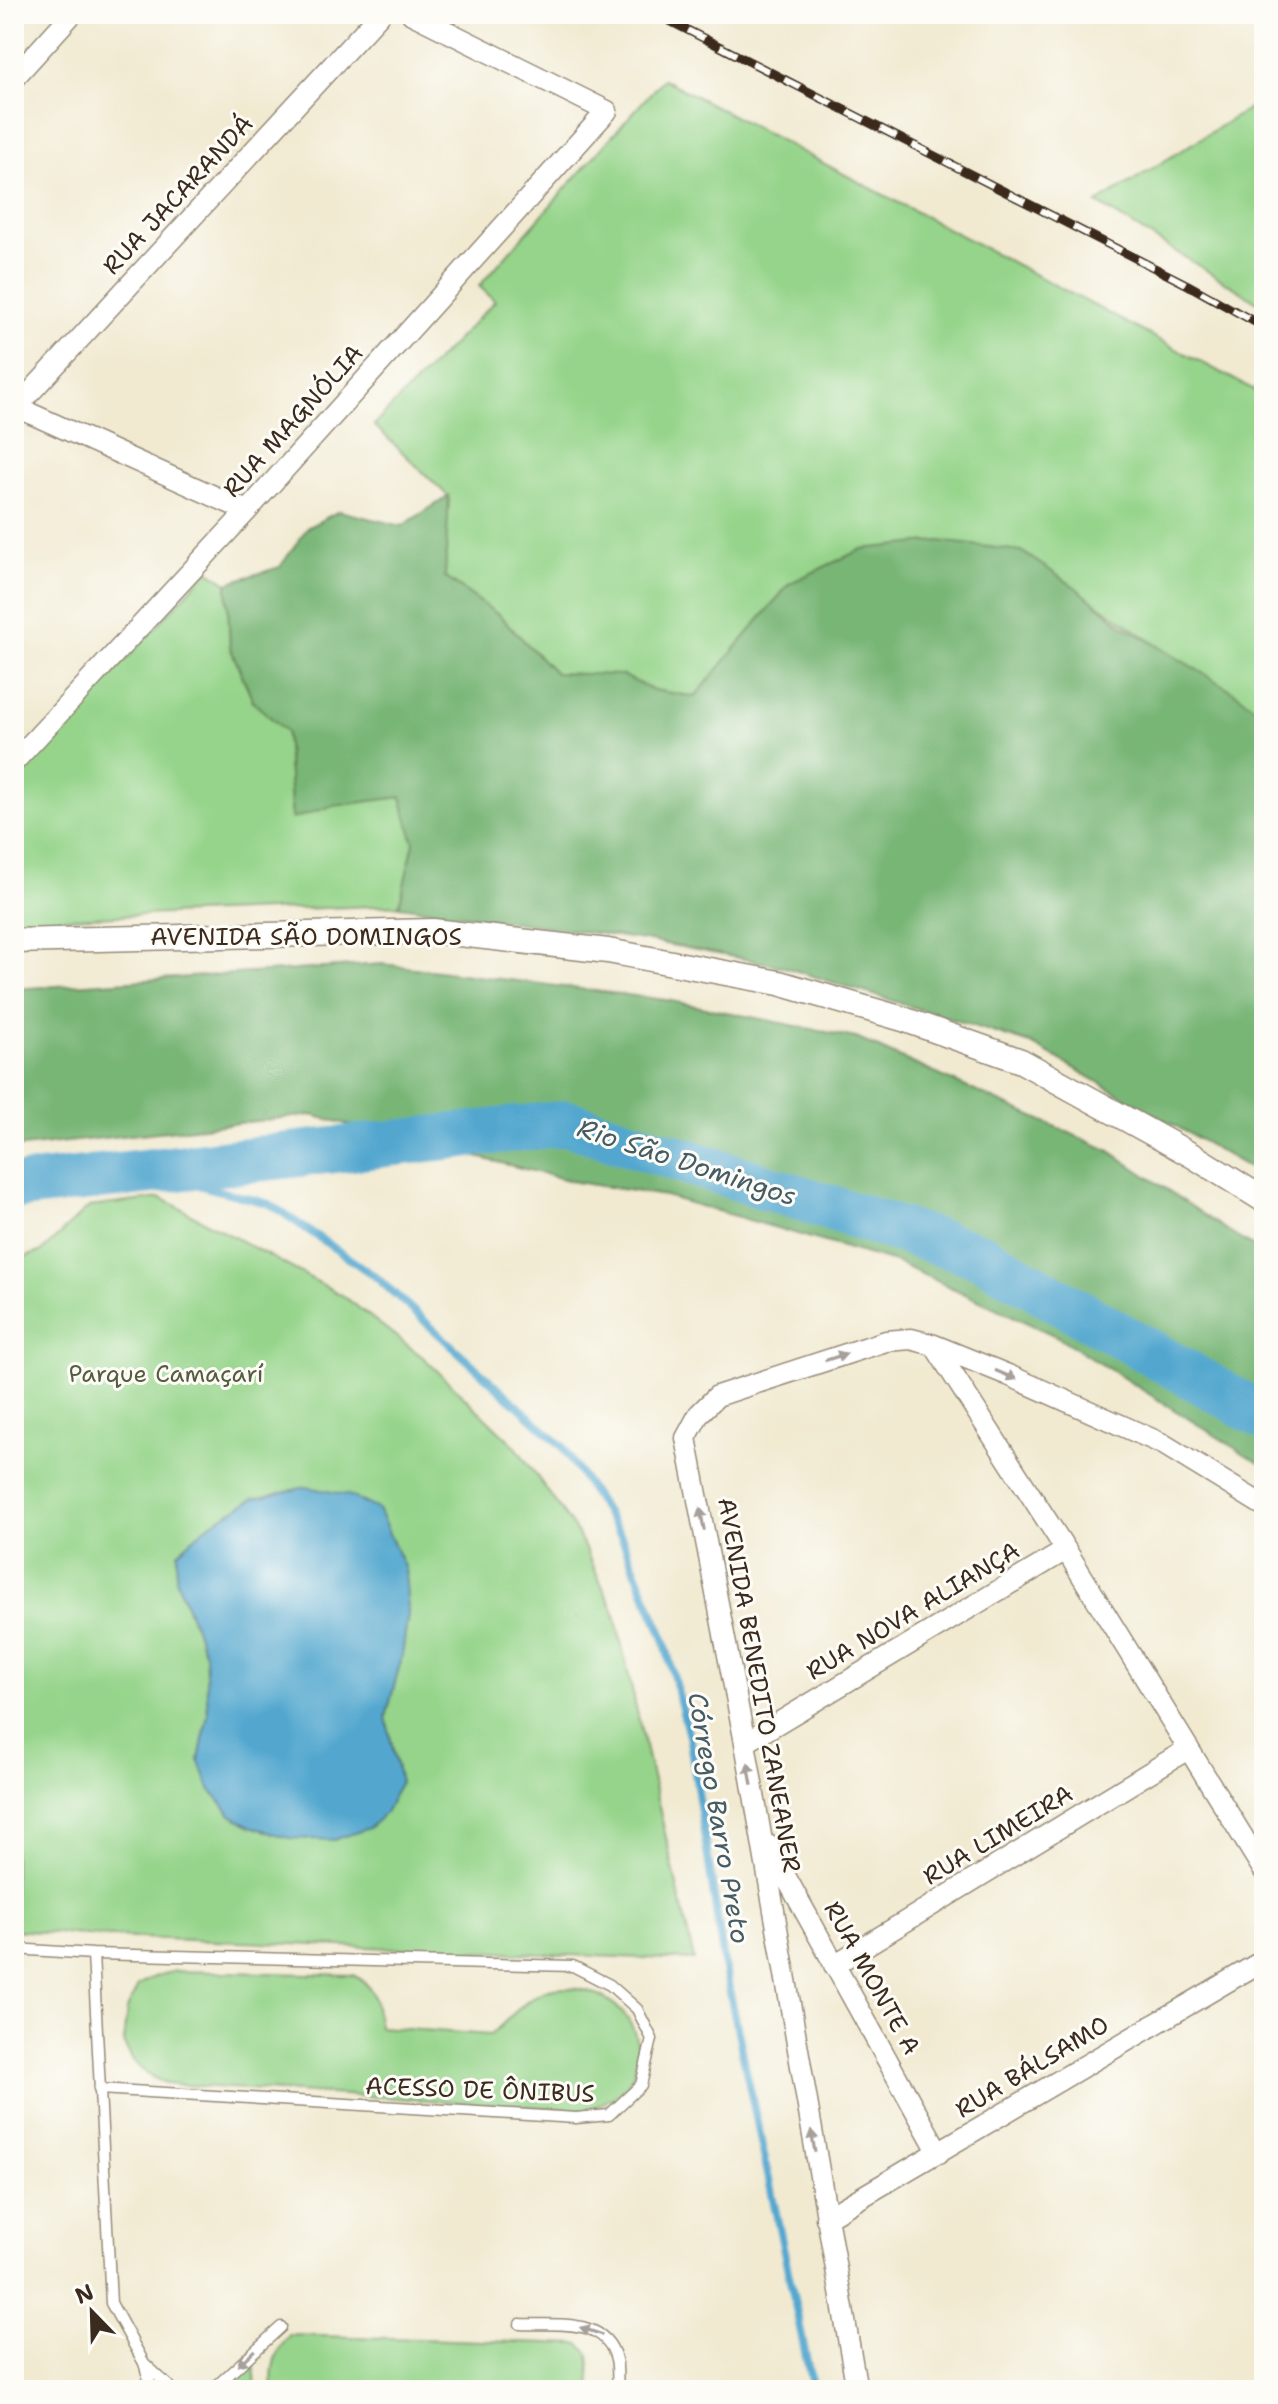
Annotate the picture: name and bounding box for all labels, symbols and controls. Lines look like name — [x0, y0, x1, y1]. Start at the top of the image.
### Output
street label: RUA JACARANDÁ — [96, 108, 260, 282]
street label: RUA MAGNÓLIA — [216, 338, 370, 504]
street label: AVENIDA SÃO DOMINGOS — [150, 921, 462, 953]
water label: Rio São Domingos — [573, 1110, 801, 1213]
one-way arrow — [824, 1351, 848, 1363]
park label: Parque Camaçarí — [68, 1358, 264, 1390]
one-way arrow — [994, 1368, 1018, 1381]
street label: AVENIDA BENEDITO ZANEANER — [710, 1495, 808, 1875]
one-way arrow — [695, 1506, 707, 1531]
street label: RUA NOVA ALIANÇA — [800, 1535, 1026, 1687]
water label: Córrego Barro Preto — [680, 1689, 759, 1947]
one-way arrow — [744, 1761, 756, 1786]
street label: RUA LIMEIRA — [917, 1778, 1079, 1892]
street label: RUA MONTE A — [817, 1896, 927, 2060]
street label: RUA BÁLSAMO — [949, 2009, 1115, 2125]
street label: ACESSO DE ÔNIBUS — [365, 2070, 595, 2110]
one-way arrow — [806, 2128, 818, 2153]
north arrow — [52, 2272, 132, 2352]
text: N — [71, 2277, 98, 2311]
one-way arrow — [579, 2325, 603, 2337]
one-way arrow — [237, 2349, 256, 2367]

